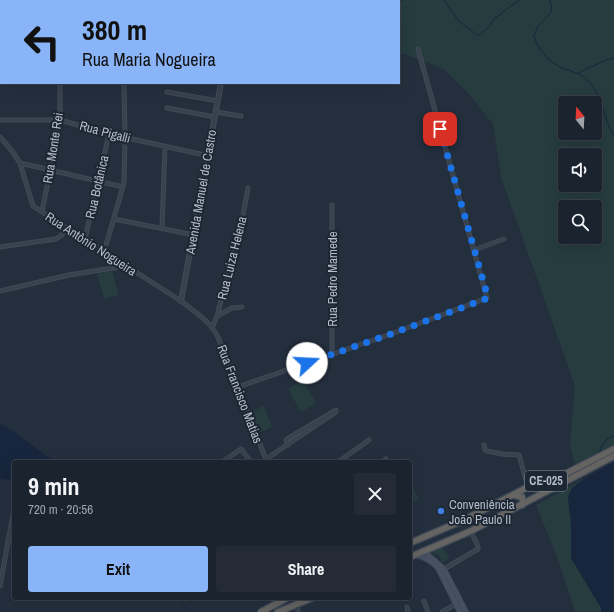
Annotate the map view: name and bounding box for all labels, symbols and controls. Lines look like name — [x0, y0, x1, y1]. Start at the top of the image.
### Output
text: 380 m — [82, 11, 147, 49]
icon: left — [16, 16, 68, 68]
text: Rua Maria Nogueira — [82, 47, 216, 72]
north arrow — [558, 96, 602, 140]
map controls — [558, 96, 602, 244]
street label: Rua Monte Rei — [39, 111, 67, 185]
pin — [423, 112, 457, 146]
street label: Rua Pigalli — [78, 117, 132, 147]
icon: arrive — [429, 118, 451, 140]
street label: Avenida Manuel de Castro — [182, 128, 220, 257]
button: sound — [558, 148, 602, 192]
street label: Rua Botânica — [81, 154, 113, 220]
button: search — [558, 200, 602, 244]
street label: Rua Antônio Nogueira — [42, 208, 140, 280]
street label: Rua Luiza Helena — [213, 214, 251, 301]
street label: Rua Pedro Mamede — [324, 231, 341, 327]
street label: Rua Francisco Matias — [213, 342, 267, 446]
position arrow — [286, 342, 328, 384]
text: 9 min — [28, 470, 79, 502]
road number: CE-025 — [525, 471, 567, 491]
button: close — [354, 473, 396, 515]
place label: Conveniência João Paulo II — [449, 496, 515, 528]
text: 720 m · 20:56 — [28, 501, 93, 518]
marker: Conveniência João Paulo II — [436, 506, 446, 516]
button: Exit — [28, 546, 208, 592]
button: Share — [216, 546, 396, 592]

